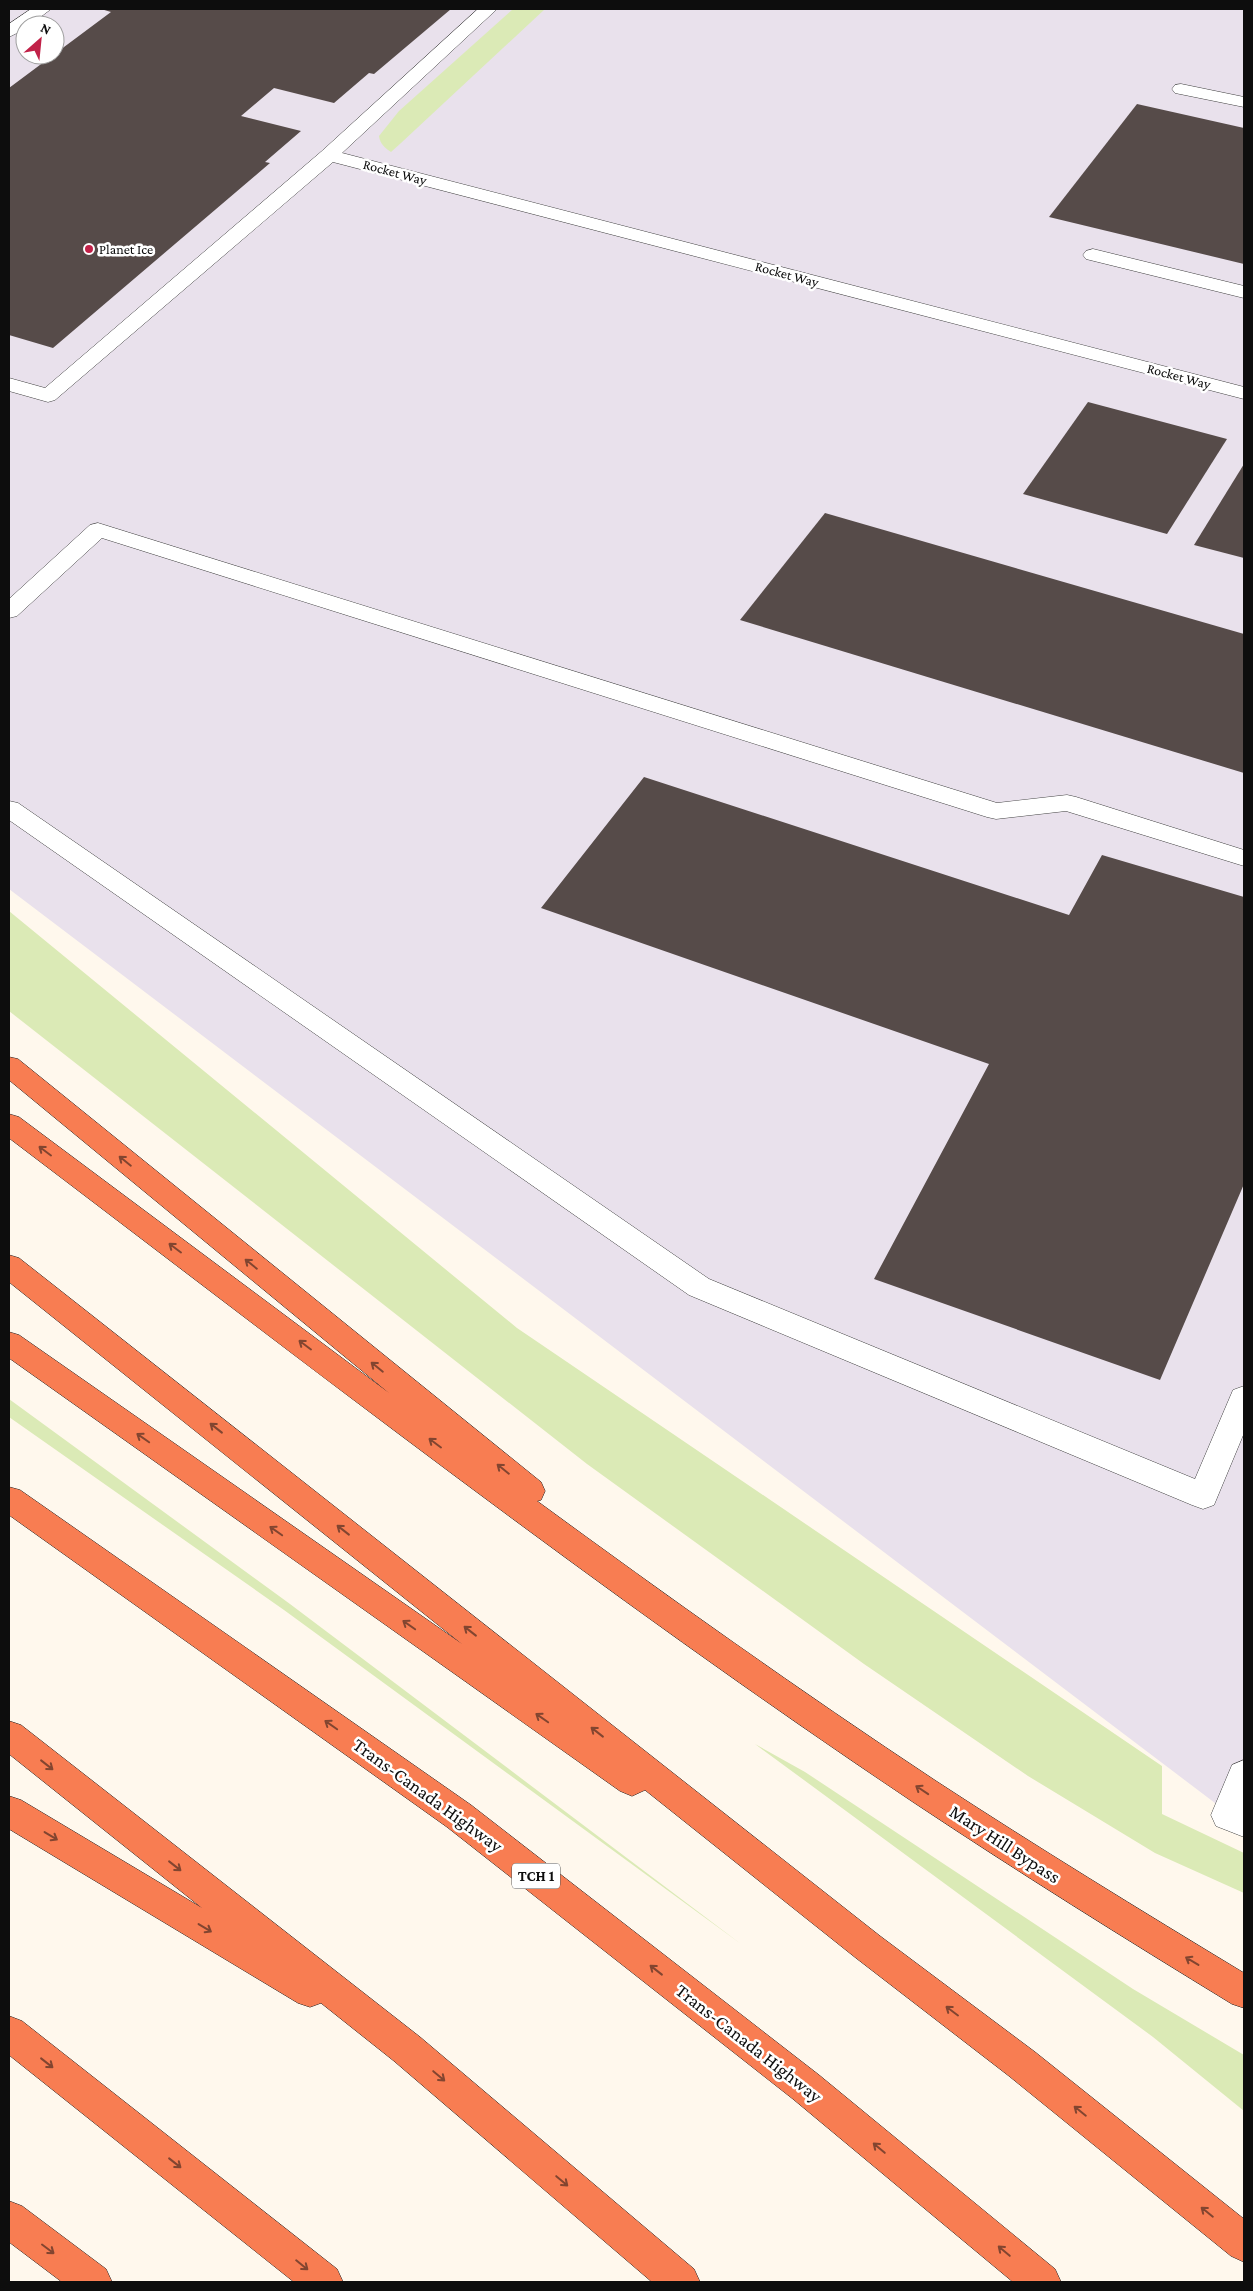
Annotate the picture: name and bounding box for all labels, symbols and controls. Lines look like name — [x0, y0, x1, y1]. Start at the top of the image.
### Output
north arrow — [15, 15, 65, 65]
text: N — [38, 19, 54, 38]
street label: Rocket Way — [361, 156, 429, 188]
place label: Planet Ice — [99, 241, 153, 257]
marker: Planet Ice — [83, 243, 95, 255]
street label: Rocket Way — [753, 258, 821, 290]
street label: Rocket Way — [1145, 360, 1213, 392]
one-way arrow — [39, 1145, 52, 1156]
one-way arrow — [119, 1156, 132, 1167]
one-way arrow — [168, 1243, 182, 1253]
one-way arrow — [245, 1258, 258, 1269]
one-way arrow — [299, 1340, 312, 1351]
one-way arrow — [371, 1361, 384, 1372]
one-way arrow — [210, 1423, 223, 1434]
one-way arrow — [137, 1433, 151, 1443]
one-way arrow — [429, 1437, 442, 1448]
one-way arrow — [497, 1464, 510, 1475]
one-way arrow — [337, 1524, 350, 1535]
one-way arrow — [269, 1526, 283, 1536]
one-way arrow — [402, 1620, 416, 1630]
one-way arrow — [464, 1625, 477, 1636]
one-way arrow — [535, 1713, 549, 1723]
one-way arrow — [324, 1720, 338, 1730]
one-way arrow — [591, 1726, 604, 1737]
street label: Trans-Canada Highway — [349, 1734, 507, 1856]
one-way arrow — [40, 1760, 54, 1770]
one-way arrow — [915, 1785, 929, 1795]
street label: Mary Hill Bypass — [946, 1800, 1064, 1888]
one-way arrow — [43, 1831, 58, 1841]
one-way arrow — [168, 1860, 181, 1871]
road number: TCH 1 — [512, 1864, 560, 1888]
one-way arrow — [198, 1924, 212, 1934]
one-way arrow — [1186, 1956, 1200, 1966]
one-way arrow — [649, 1965, 663, 1975]
street label: Trans-Canada Highway — [672, 1979, 826, 2107]
one-way arrow — [946, 2005, 959, 2016]
one-way arrow — [40, 2058, 54, 2068]
one-way arrow — [432, 2070, 445, 2081]
one-way arrow — [1074, 2105, 1087, 2116]
one-way arrow — [873, 2142, 886, 2153]
one-way arrow — [168, 2158, 181, 2169]
one-way arrow — [556, 2175, 569, 2187]
one-way arrow — [1200, 2207, 1213, 2218]
one-way arrow — [41, 2243, 54, 2254]
one-way arrow — [998, 2246, 1011, 2257]
one-way arrow — [295, 2259, 308, 2270]

